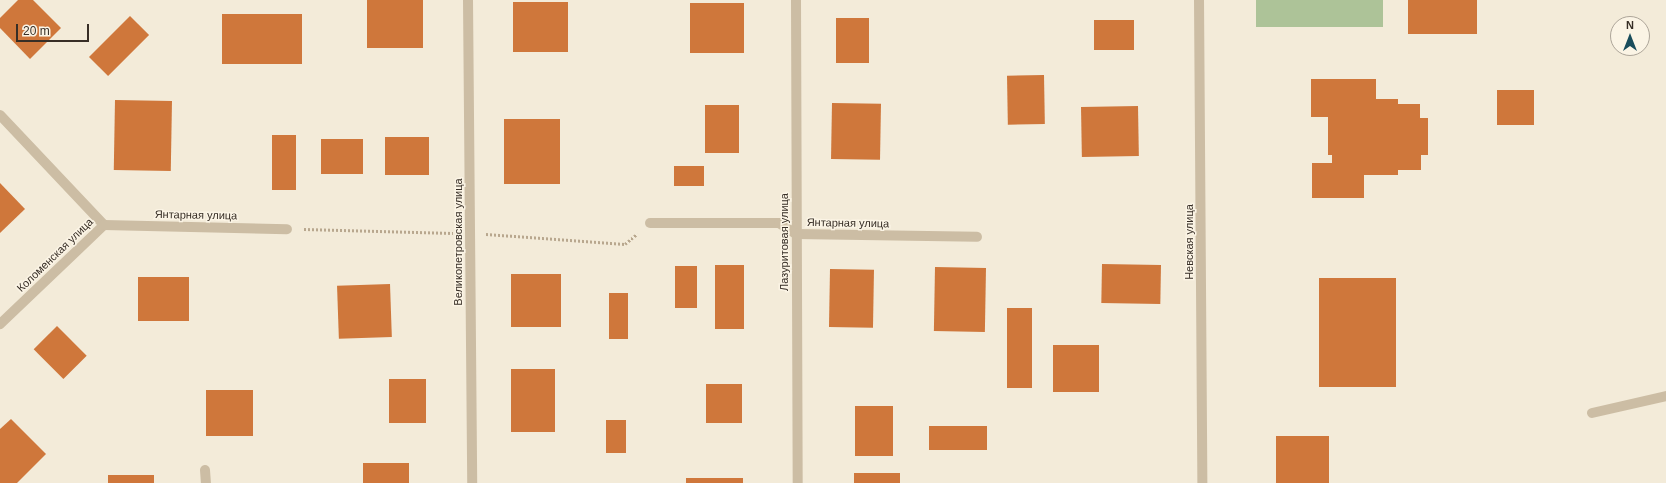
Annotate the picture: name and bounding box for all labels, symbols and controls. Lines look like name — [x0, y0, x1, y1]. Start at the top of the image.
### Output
scale bar — [18, 16, 91, 42]
north arrow — [1610, 16, 1650, 56]
text: N — [1626, 19, 1634, 31]
text: 20 m — [23, 24, 50, 38]
street label: Великопетровская улица — [451, 178, 465, 306]
street label: Лазуритовая улица — [777, 193, 791, 291]
street label: Невская улица — [1182, 204, 1196, 280]
street label: Янтарная улица — [155, 208, 237, 222]
street label: Коломенская улица — [14, 215, 96, 295]
street label: Янтарная улица — [807, 216, 889, 230]

